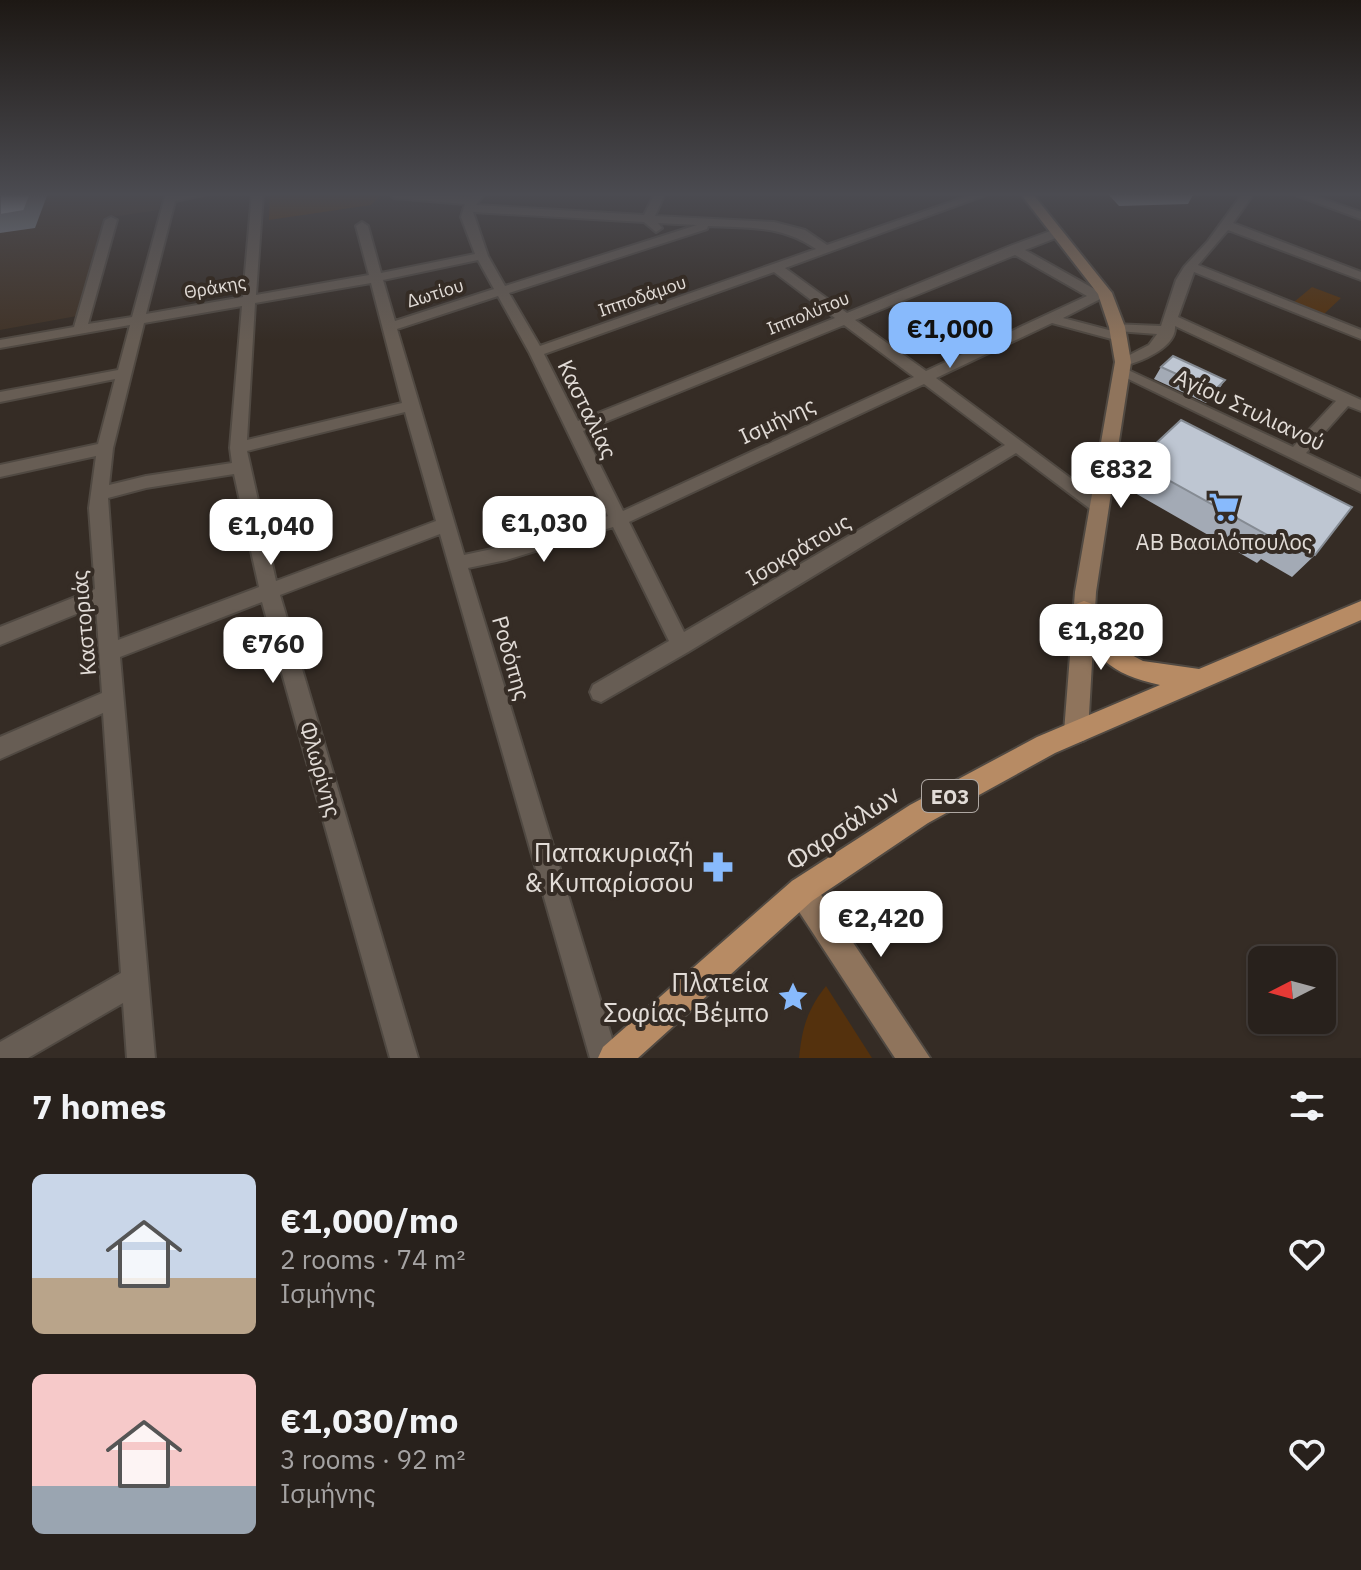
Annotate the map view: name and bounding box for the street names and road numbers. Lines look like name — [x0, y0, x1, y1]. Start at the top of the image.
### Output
street label: Θράκης — [182, 270, 248, 304]
street label: Ιπποδάμου — [595, 270, 689, 322]
street label: Δωτίου — [404, 273, 466, 313]
street label: Ιππολύτου — [763, 286, 853, 340]
street label: Κασταλίας — [552, 355, 624, 463]
street label: Αγίου Στυλιανού — [1170, 361, 1330, 457]
street label: Ισμήνης — [734, 390, 820, 450]
street label: Ισοκράτους — [740, 506, 856, 592]
street label: Καστοριάς — [64, 569, 102, 677]
street label: Ροδόπης — [486, 612, 538, 704]
street label: Φλωρίνης — [293, 718, 349, 820]
street label: Φαρσάλων — [778, 776, 906, 878]
road number: ΕΟ3 — [922, 780, 978, 812]

